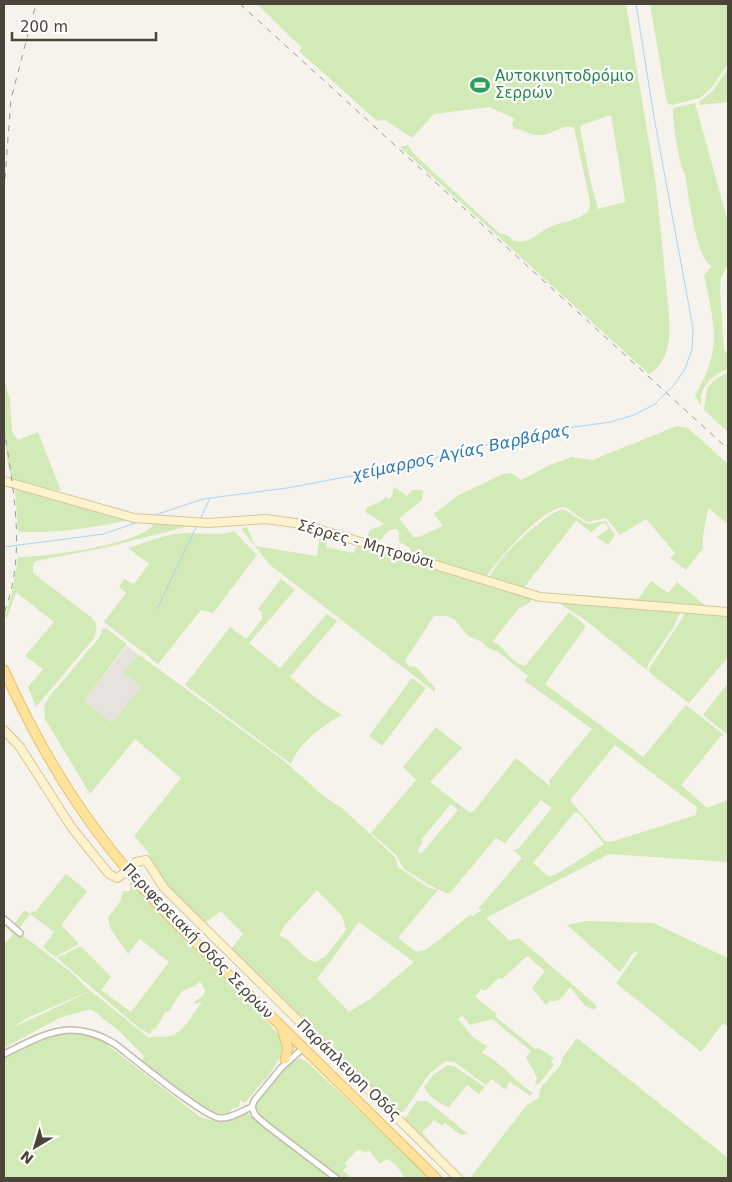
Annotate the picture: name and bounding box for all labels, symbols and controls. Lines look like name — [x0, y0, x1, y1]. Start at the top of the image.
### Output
scale bar — [12, 10, 156, 42]
text: 200 m — [20, 18, 68, 36]
place label: Αυτοκινητοδρόμιο Σερρών — [495, 67, 634, 102]
sports icon: Αυτοκινητοδρόμιο Σερρών — [469, 74, 491, 96]
water label: χείμαρρος Αγίας Βαρβάρας — [349, 420, 572, 485]
street label: Σέρρες - Μητρούσι — [295, 516, 437, 572]
street label: Περιφερειακή Οδός Σερρών — [119, 860, 277, 1022]
street label: Παράπλευρη Οδός — [293, 1016, 405, 1124]
north arrow — [10, 1122, 60, 1172]
text: N — [17, 1147, 37, 1167]

